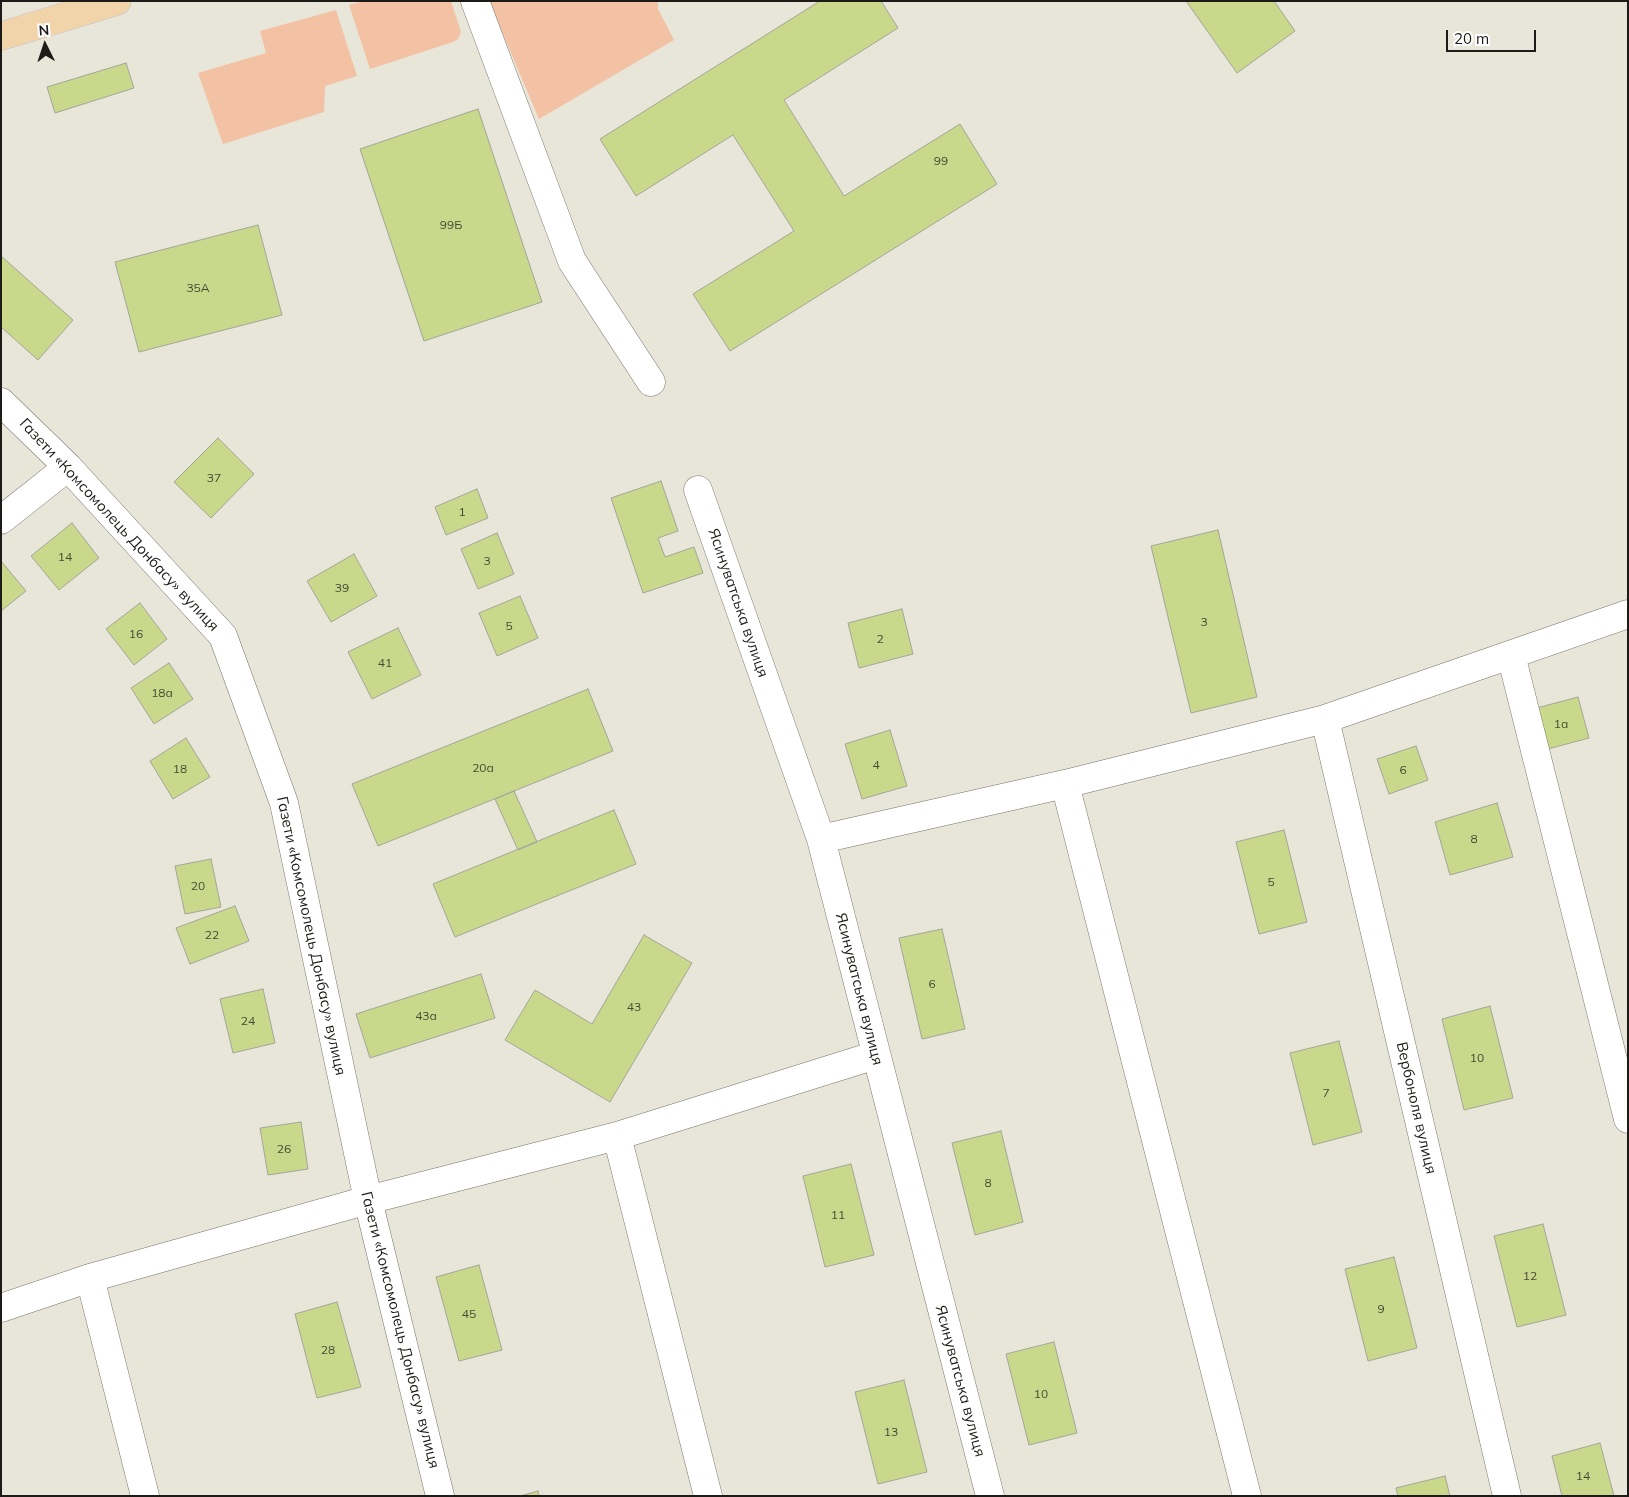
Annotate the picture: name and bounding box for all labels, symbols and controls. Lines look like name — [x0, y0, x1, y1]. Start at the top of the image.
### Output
north arrow — [20, 20, 70, 70]
scale bar — [1449, 20, 1539, 52]
text: N — [38, 21, 50, 39]
text: 20 m — [1454, 29, 1489, 48]
house number: 99 — [934, 154, 948, 168]
house number: 99Б — [440, 218, 462, 232]
house number: 35А — [186, 281, 210, 295]
street label: Газети «Комсомолець Донбасу» вулиця — [15, 415, 223, 635]
house number: 37 — [207, 471, 221, 485]
house number: 1 — [458, 505, 466, 519]
street label: Ясинуватська вулиця — [704, 526, 772, 680]
house number: 14 — [58, 550, 72, 564]
house number: 3 — [483, 554, 491, 568]
house number: 39 — [335, 581, 349, 595]
house number: 3 — [1200, 615, 1208, 629]
house number: 5 — [505, 619, 513, 633]
house number: 16 — [129, 627, 143, 641]
house number: 2 — [876, 632, 884, 646]
house number: 41 — [378, 656, 392, 670]
house number: 18а — [151, 686, 173, 700]
house number: 1а — [1554, 717, 1568, 731]
house number: 4 — [872, 758, 880, 772]
house number: 20а — [472, 761, 494, 775]
house number: 18 — [173, 762, 187, 776]
house number: 6 — [1399, 763, 1407, 777]
street label: Газети «Комсомолець Донбасу» вулиця — [273, 795, 349, 1077]
house number: 8 — [1470, 832, 1478, 846]
house number: 5 — [1267, 875, 1275, 889]
house number: 20 — [191, 879, 205, 893]
street label: Ясинуватська вулиця — [831, 911, 887, 1067]
house number: 22 — [205, 928, 219, 942]
house number: 6 — [928, 977, 936, 991]
house number: 43 — [627, 1000, 641, 1014]
house number: 43а — [415, 1009, 437, 1023]
house number: 24 — [241, 1014, 255, 1028]
street label: Вербоноля вулиця — [1392, 1040, 1440, 1176]
house number: 10 — [1470, 1051, 1484, 1065]
house number: 7 — [1322, 1086, 1330, 1100]
house number: 26 — [277, 1142, 291, 1156]
house number: 8 — [984, 1176, 992, 1190]
street label: Газети «Комсомолець Донбасу» вулиця — [357, 1190, 443, 1470]
house number: 11 — [831, 1208, 845, 1222]
house number: 12 — [1523, 1269, 1537, 1283]
house number: 9 — [1377, 1302, 1385, 1316]
street label: Ясинуватська вулиця — [931, 1303, 989, 1459]
house number: 45 — [462, 1307, 476, 1321]
house number: 28 — [321, 1343, 335, 1357]
house number: 10 — [1034, 1387, 1048, 1401]
house number: 13 — [884, 1425, 898, 1439]
house number: 14 — [1576, 1469, 1590, 1483]

